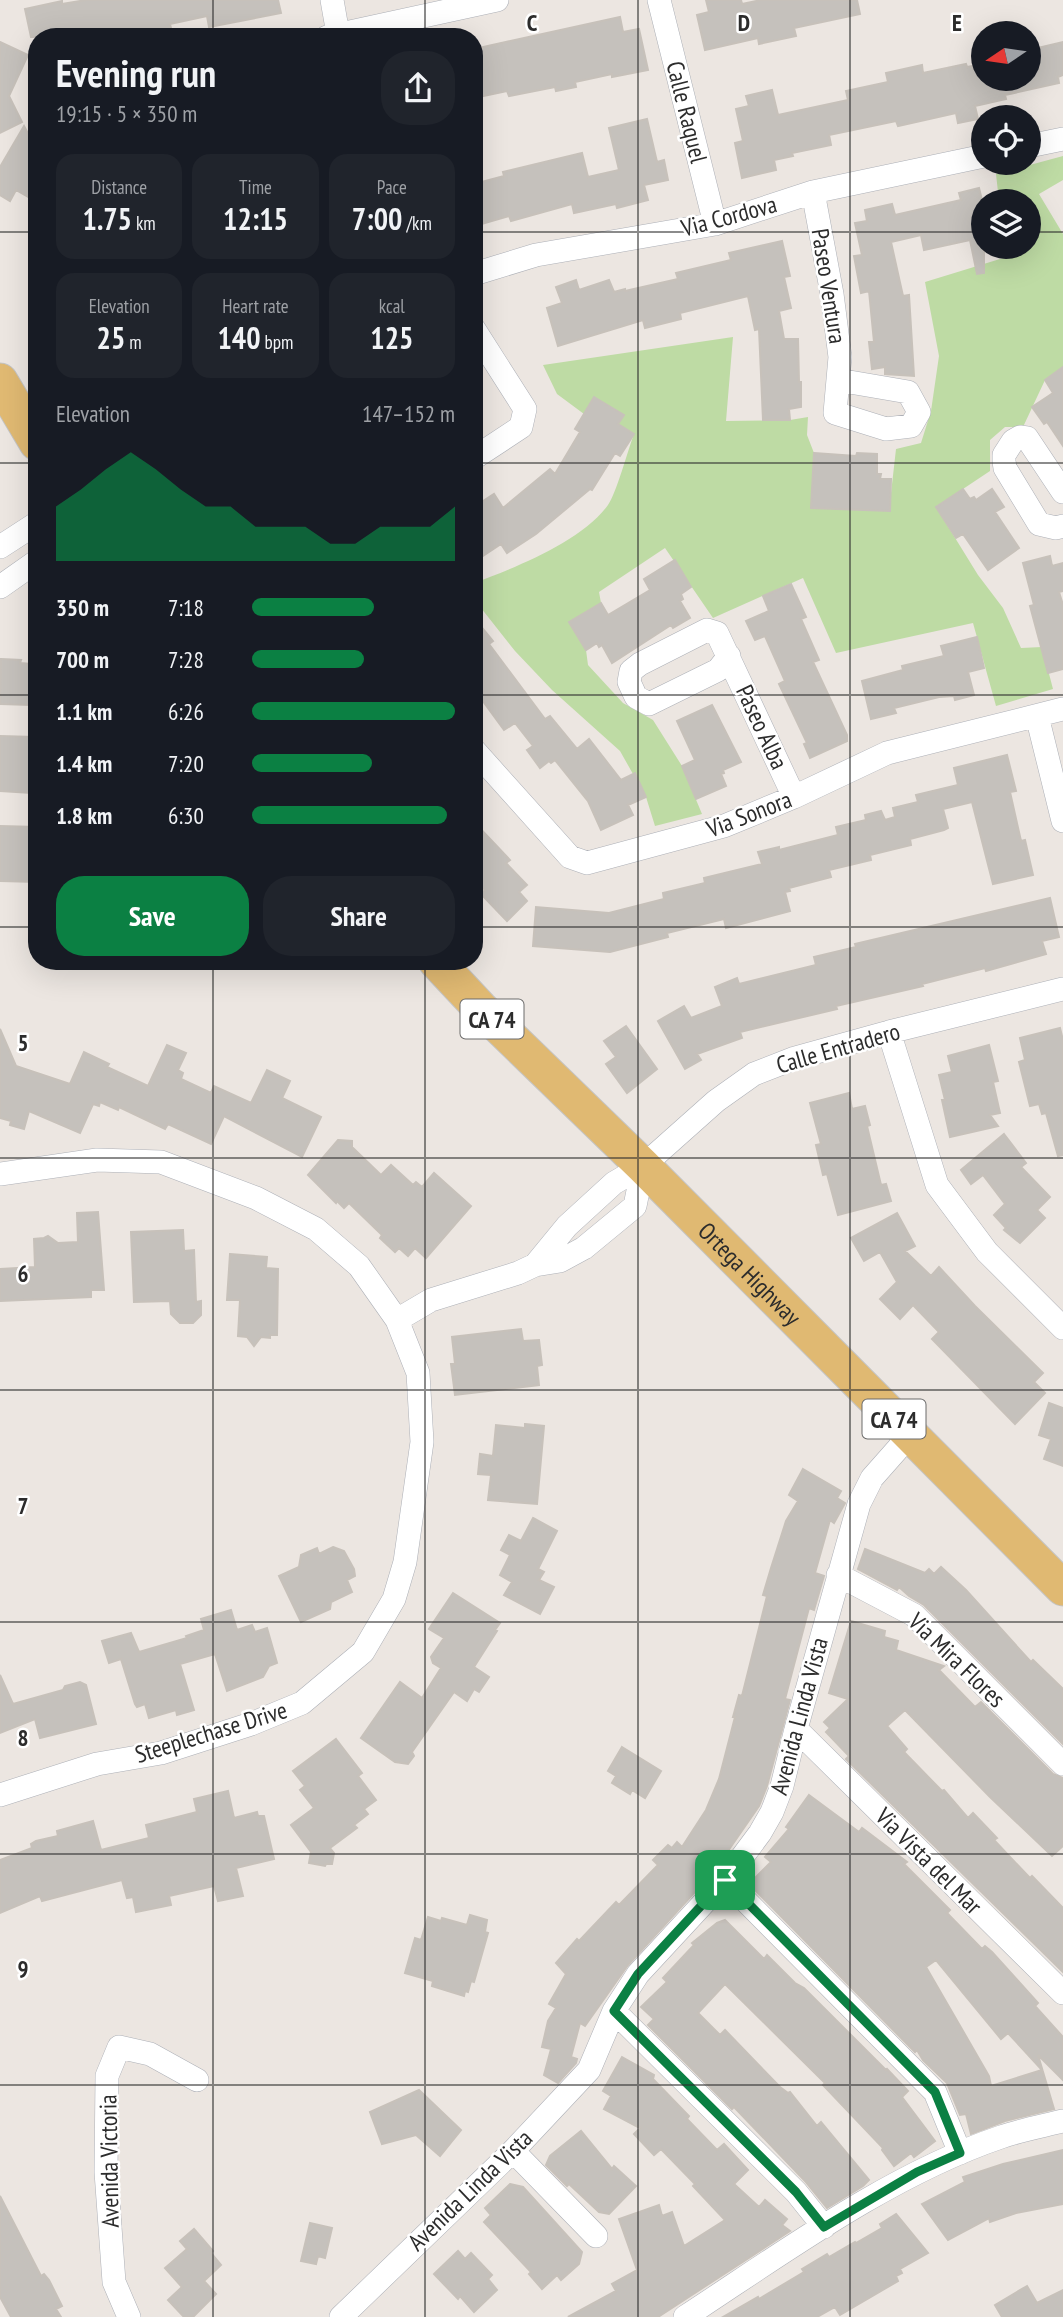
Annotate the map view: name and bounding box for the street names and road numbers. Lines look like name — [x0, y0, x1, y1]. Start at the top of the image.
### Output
street label: Calle Raquel — [659, 58, 715, 167]
street label: Via Cordova — [677, 188, 780, 244]
street label: Paseo Ventura — [805, 226, 853, 346]
street label: Paseo Alba — [729, 680, 795, 774]
street label: Via Sonora — [701, 784, 796, 845]
road number: CA 74 — [461, 1000, 524, 1038]
street label: Calle Entradero — [773, 1016, 903, 1080]
street label: Ortega Highway — [692, 1215, 808, 1332]
road number: CA 74 — [862, 1400, 926, 1438]
street label: Via Mira Flores — [901, 1605, 1012, 1714]
street label: Avenida Linda Vista — [763, 1634, 835, 1798]
street label: Steeplechase Drive — [131, 1694, 291, 1770]
street label: Via Vista del Mar — [868, 1800, 989, 1921]
street label: Avenida Victoria — [92, 2094, 126, 2228]
street label: Avenida Linda Vista — [401, 2123, 539, 2257]

